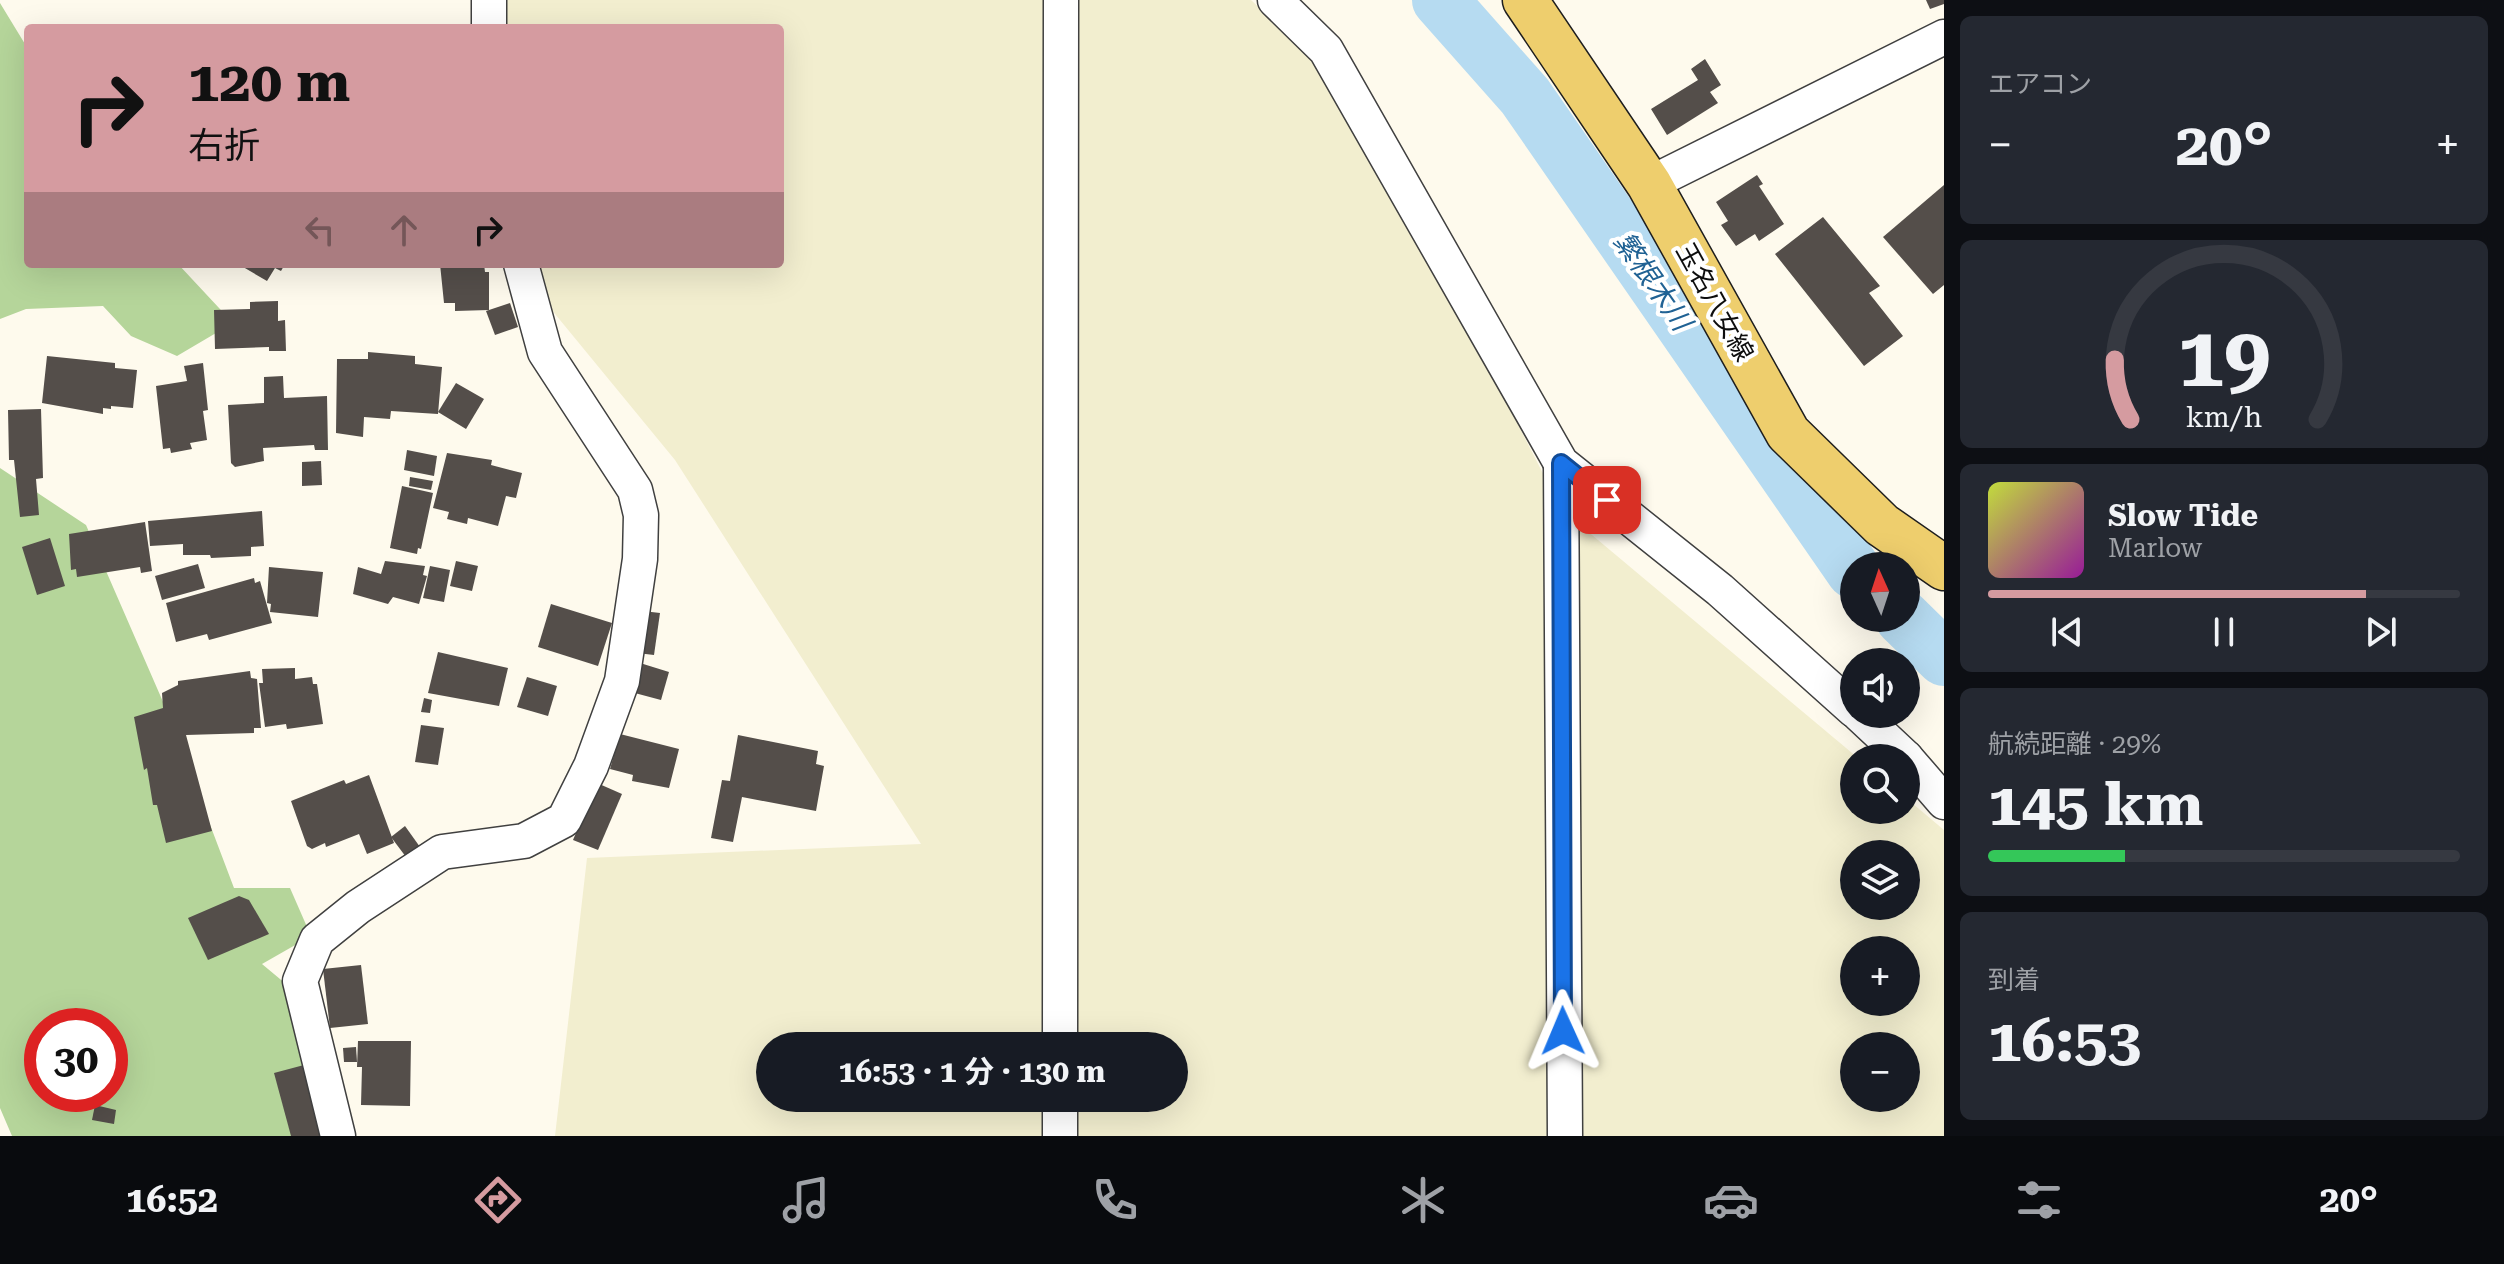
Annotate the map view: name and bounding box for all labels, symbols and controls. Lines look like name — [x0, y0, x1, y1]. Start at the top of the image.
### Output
text: 120 m — [188, 49, 350, 115]
icon: right — [56, 56, 160, 160]
text: エアコン — [1988, 69, 2092, 99]
text: 20° — [2175, 109, 2273, 180]
text: − — [1988, 119, 2013, 171]
text: + — [2435, 119, 2460, 171]
text: 右折 — [188, 125, 260, 167]
icon: left — [298, 208, 342, 252]
icon: ahead — [382, 208, 426, 252]
icon: right — [466, 208, 510, 252]
water label: 繁根木川 — [1607, 226, 1700, 339]
street label: 玉名八女線 — [1670, 238, 1760, 366]
text: 19 — [2177, 309, 2271, 406]
text: km/h — [2186, 400, 2262, 434]
pin — [1573, 466, 1641, 534]
icon: arrive — [1585, 478, 1629, 522]
text: Slow Tide — [2108, 498, 2258, 533]
text: Marlow — [2108, 533, 2202, 563]
north arrow — [1840, 552, 1920, 632]
map controls — [1840, 552, 1920, 1112]
icon: previous — [2045, 610, 2089, 654]
icon: pause — [2202, 610, 2246, 654]
icon: next — [2359, 610, 2403, 654]
button: sound — [1840, 648, 1920, 728]
text: 航続距離 · 29% — [1988, 729, 2161, 759]
button: search — [1840, 744, 1920, 824]
text: 145 km — [1988, 769, 2203, 840]
button: layers — [1840, 840, 1920, 920]
button: + — [1840, 936, 1920, 1016]
text: 到着 — [1988, 965, 2040, 995]
position arrow — [1521, 989, 1605, 1073]
text: 16:53 — [1988, 1005, 2141, 1076]
speed limit sign: 30 — [24, 1008, 128, 1112]
button: − — [1840, 1032, 1920, 1112]
text: 16:53 · 1 分 · 130 m — [839, 1054, 1105, 1089]
icon: directions — [470, 1172, 526, 1228]
icon: music — [778, 1172, 834, 1228]
icon: phone — [1087, 1172, 1143, 1228]
icon: climate — [1395, 1172, 1451, 1228]
icon: car — [1703, 1172, 1759, 1228]
icon: filters — [2011, 1172, 2067, 1228]
text: 16:52 — [126, 1179, 218, 1221]
text: 20° — [2320, 1179, 2378, 1221]

